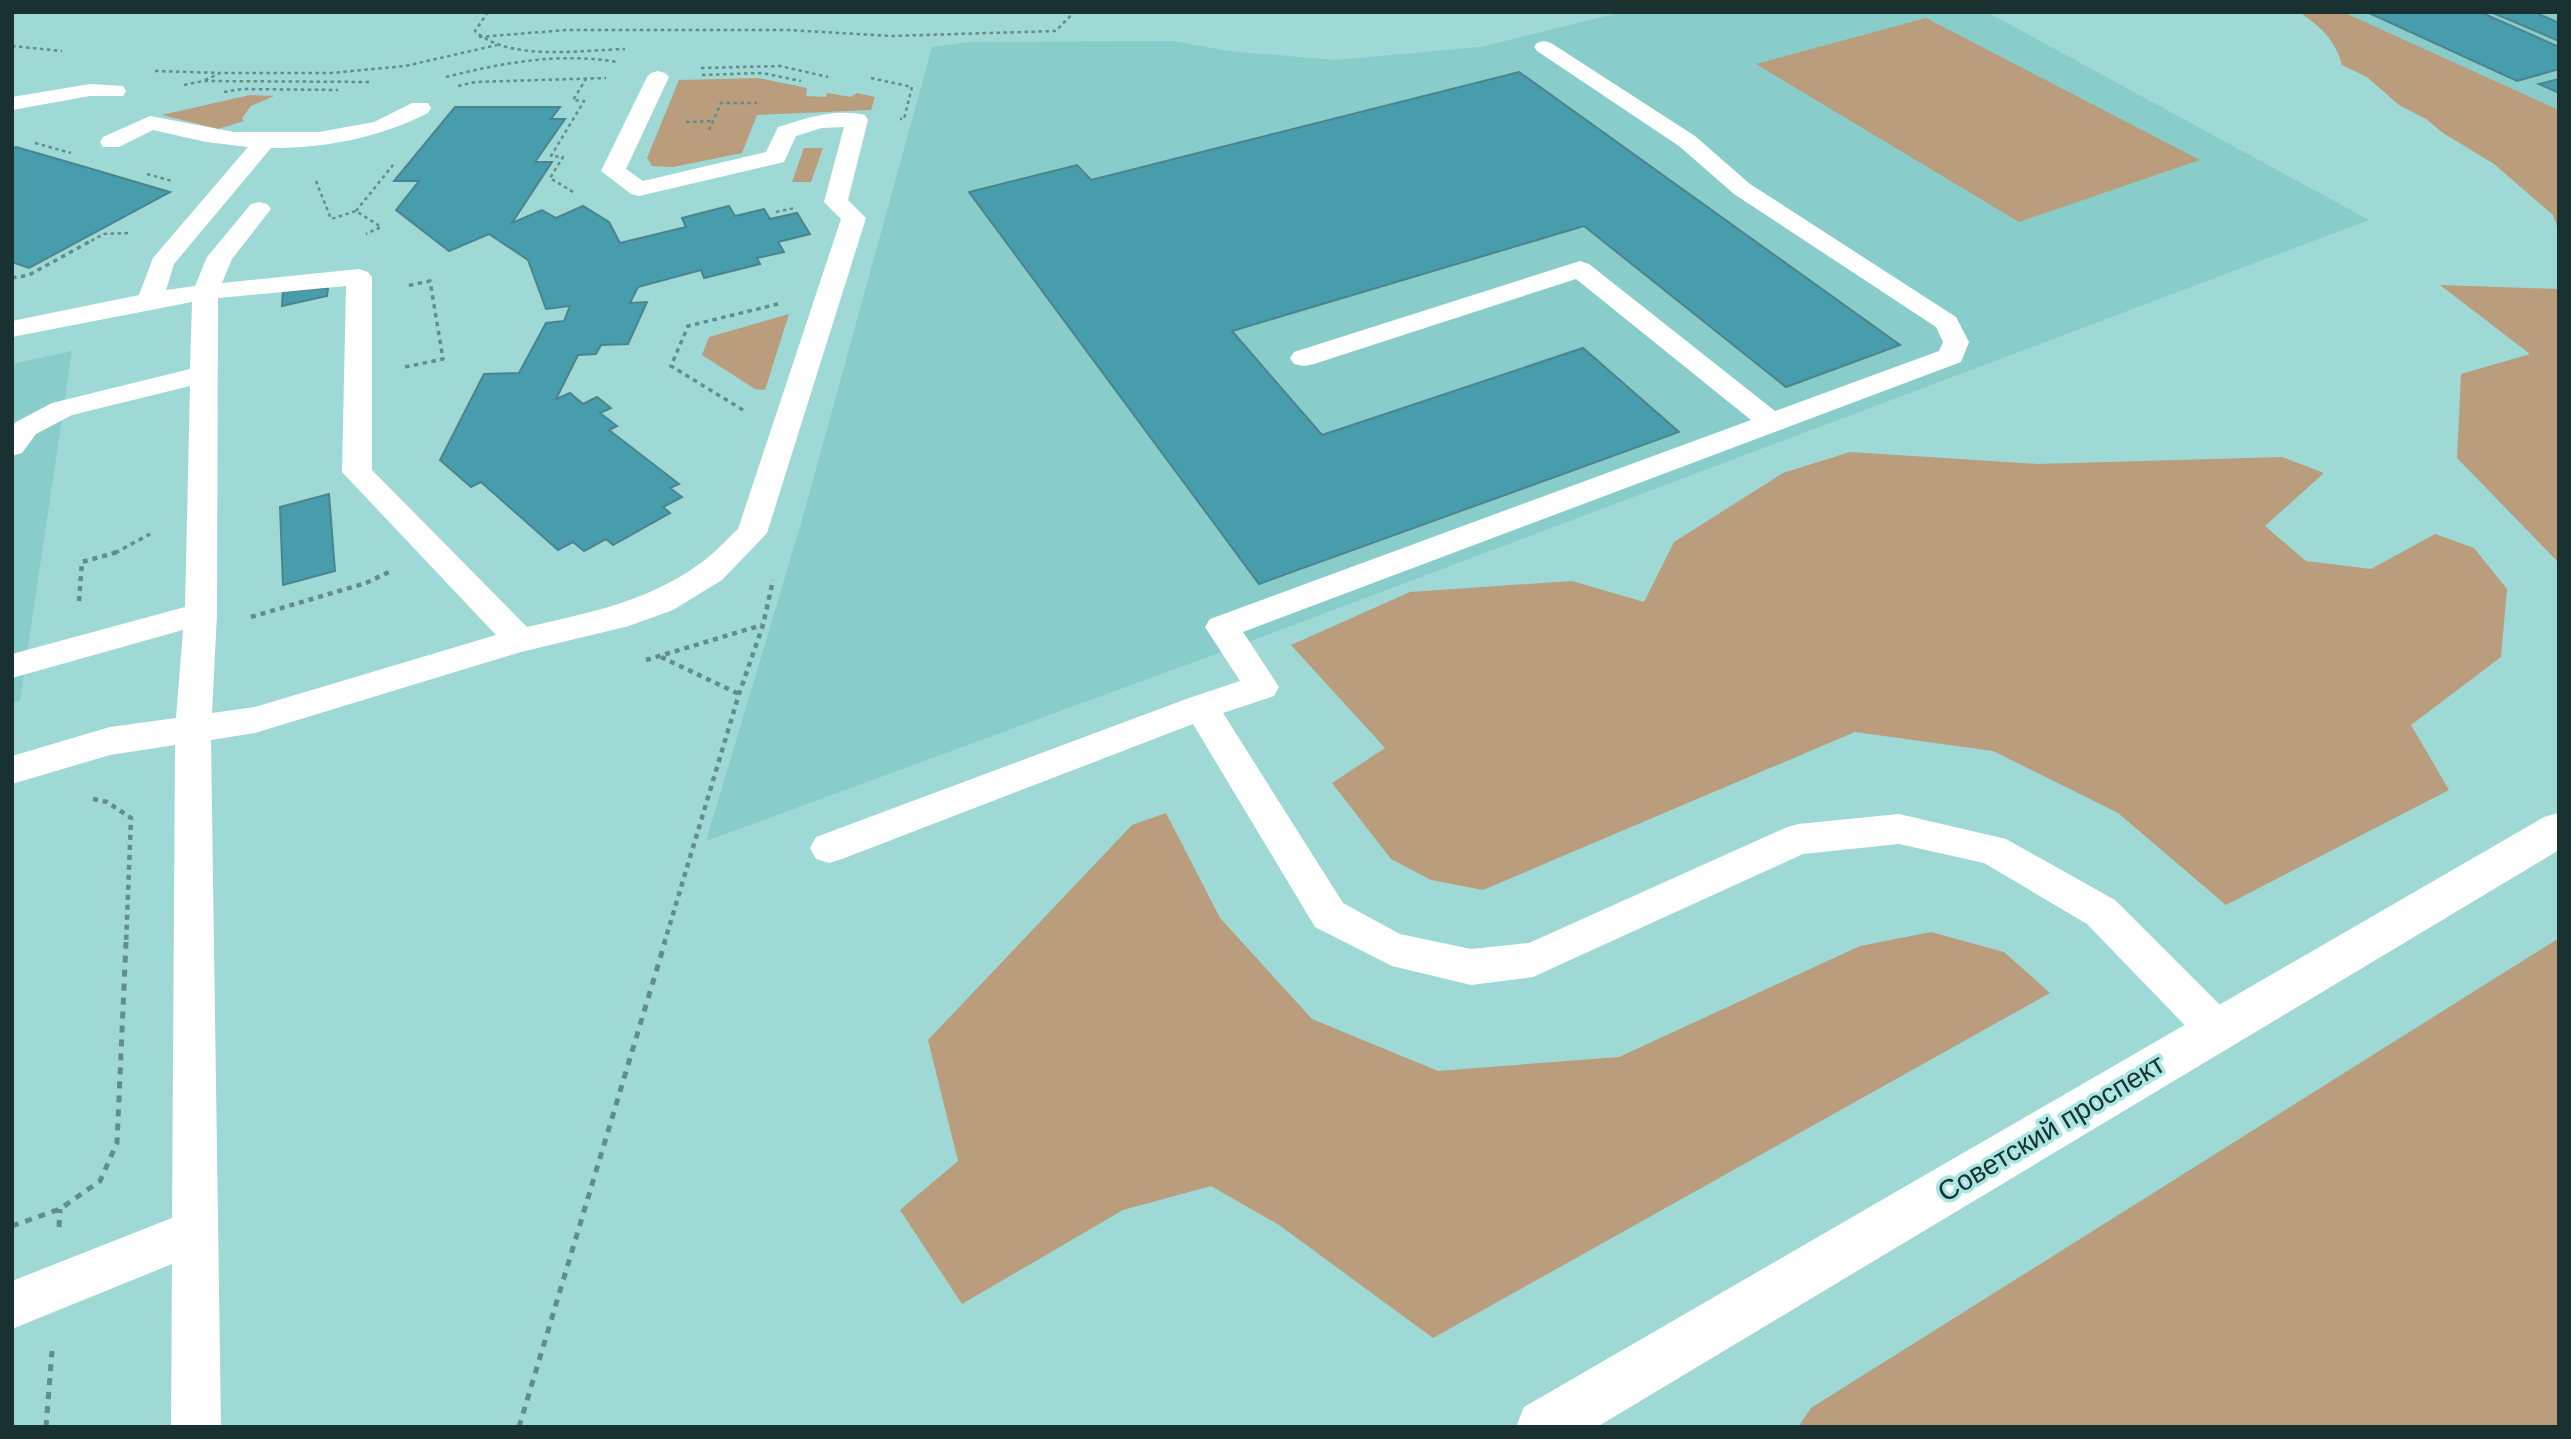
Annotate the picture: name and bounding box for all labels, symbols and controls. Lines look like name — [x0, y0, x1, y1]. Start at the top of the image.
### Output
street label: Советский проспект — [1931, 1045, 2172, 1211]

